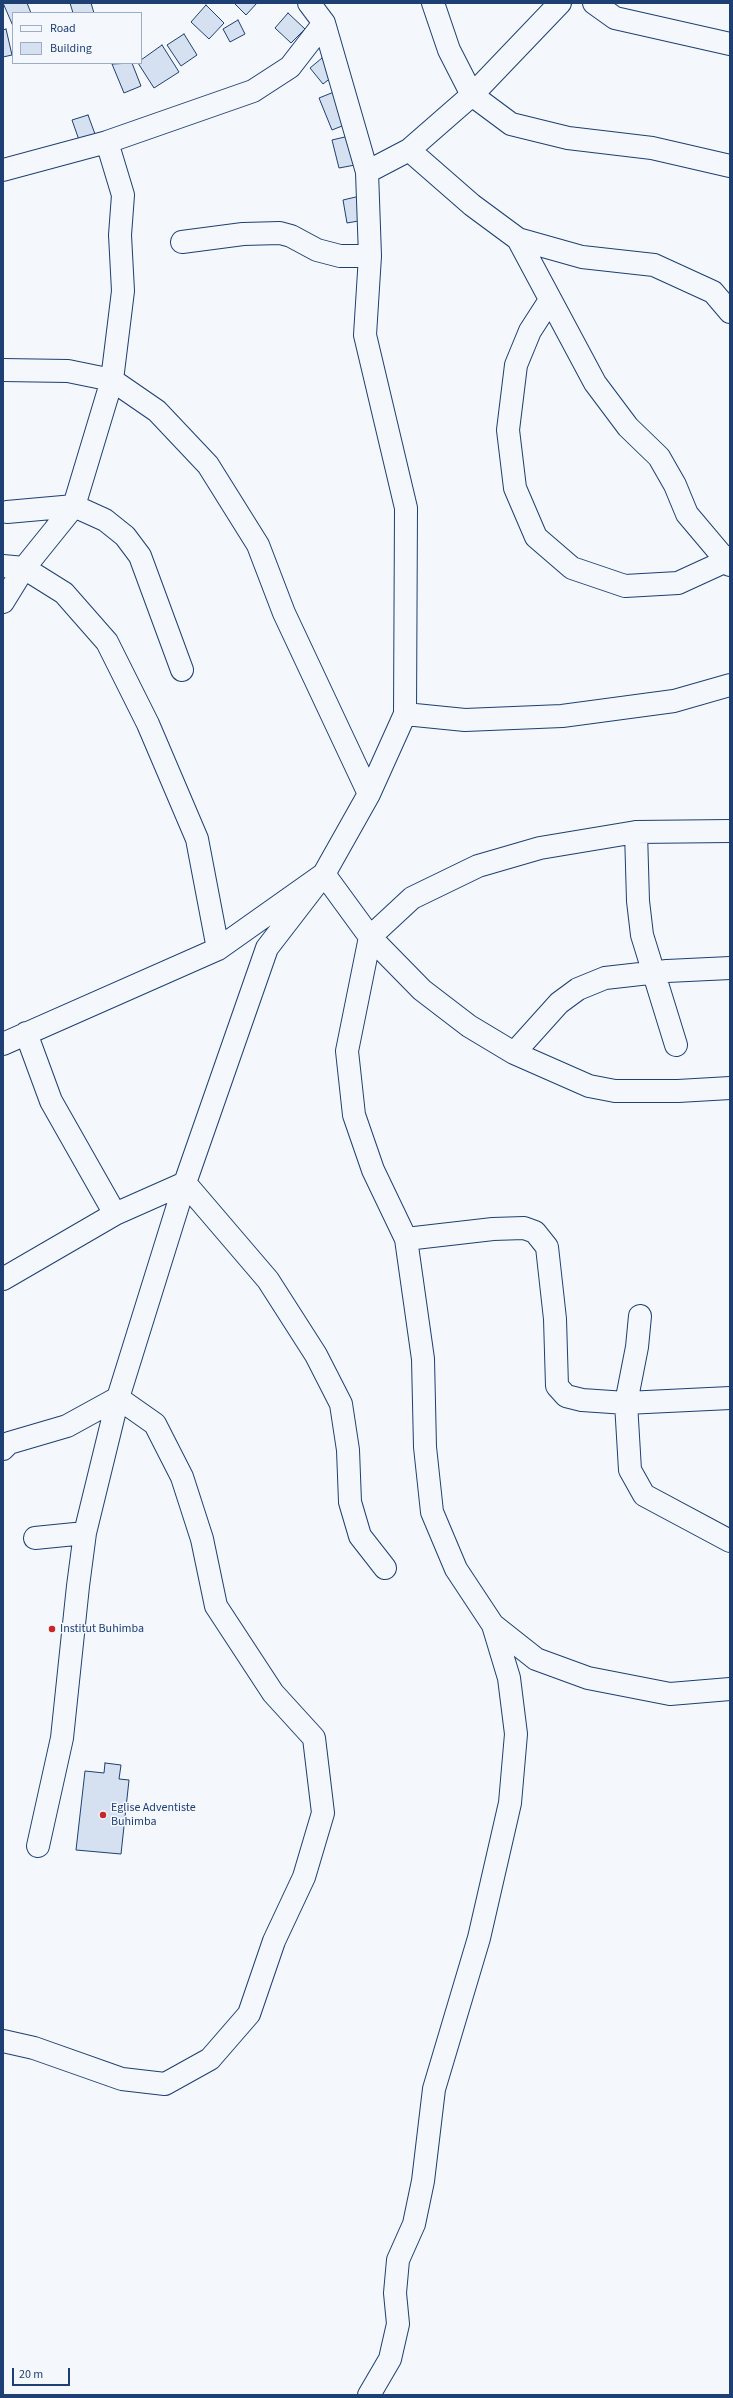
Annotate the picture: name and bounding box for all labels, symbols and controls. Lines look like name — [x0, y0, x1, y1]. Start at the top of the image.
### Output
legend — [12, 12, 142, 64]
text: Road — [50, 20, 76, 37]
text: Building — [50, 40, 92, 57]
place label: Institut Buhimba — [60, 1622, 144, 1636]
marker: Institut Buhimba — [47, 1624, 57, 1634]
place label: Eglise Adventiste Buhimba — [111, 1801, 196, 1829]
marker: Eglise Adventiste Buhimba — [98, 1810, 108, 1820]
scale bar — [14, 2360, 72, 2386]
text: 20 m — [19, 2366, 43, 2383]

